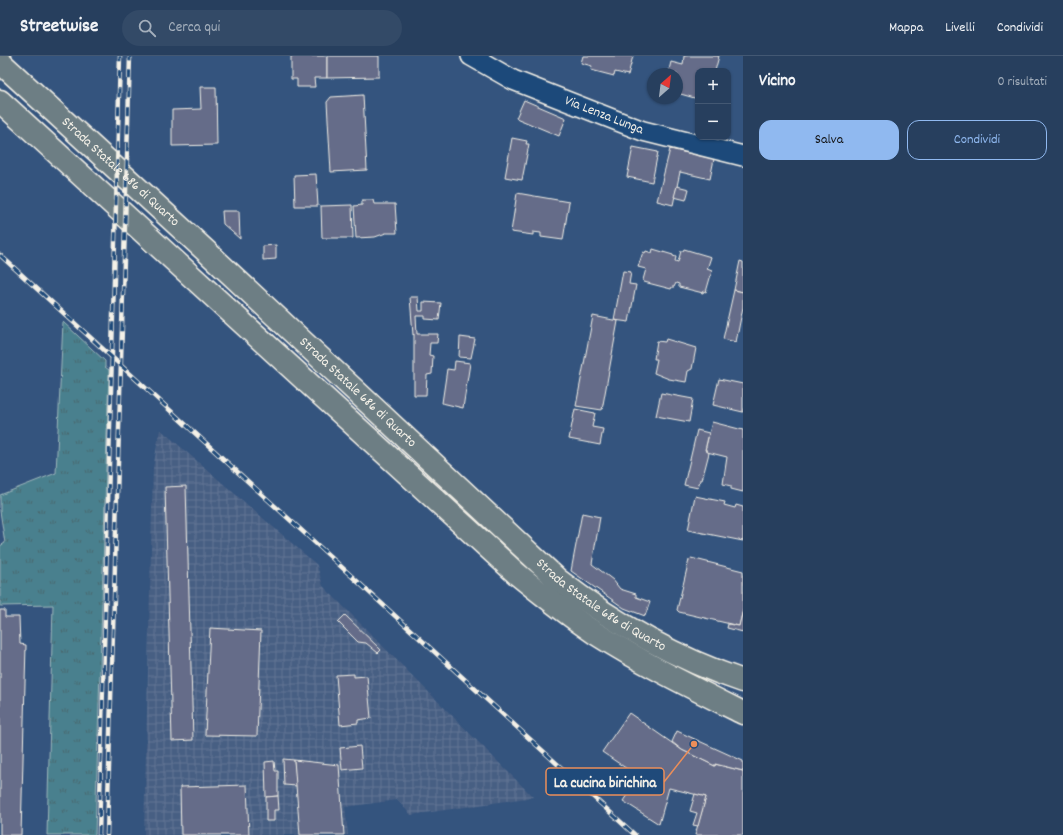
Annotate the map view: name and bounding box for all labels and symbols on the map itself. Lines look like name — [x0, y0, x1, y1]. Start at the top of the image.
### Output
north arrow — [647, 68, 683, 104]
street label: Via Lenza Lunga — [561, 91, 647, 140]
street label: Strada Statale 686 di Quarto — [56, 113, 184, 232]
street label: Strada Statale 686 di Quarto — [294, 333, 421, 453]
street label: Strada Statale 686 di Quarto — [531, 554, 669, 657]
callout: La cucina birichina — [546, 768, 664, 795]
text: La cucina birichina — [554, 773, 657, 795]

